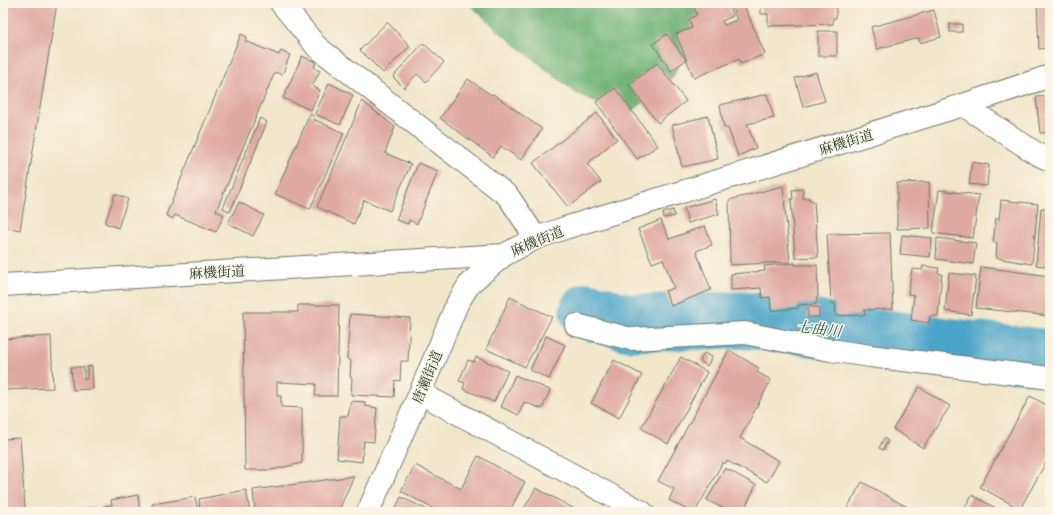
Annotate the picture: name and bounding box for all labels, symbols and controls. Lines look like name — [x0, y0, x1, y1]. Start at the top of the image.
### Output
street label: 麻機街道 — [817, 125, 876, 160]
street label: 麻機街道 — [508, 222, 567, 261]
street label: 麻機街道 — [189, 262, 245, 283]
water label: 七曲川 — [795, 316, 845, 342]
street label: 唐瀬街道 — [408, 348, 447, 407]

